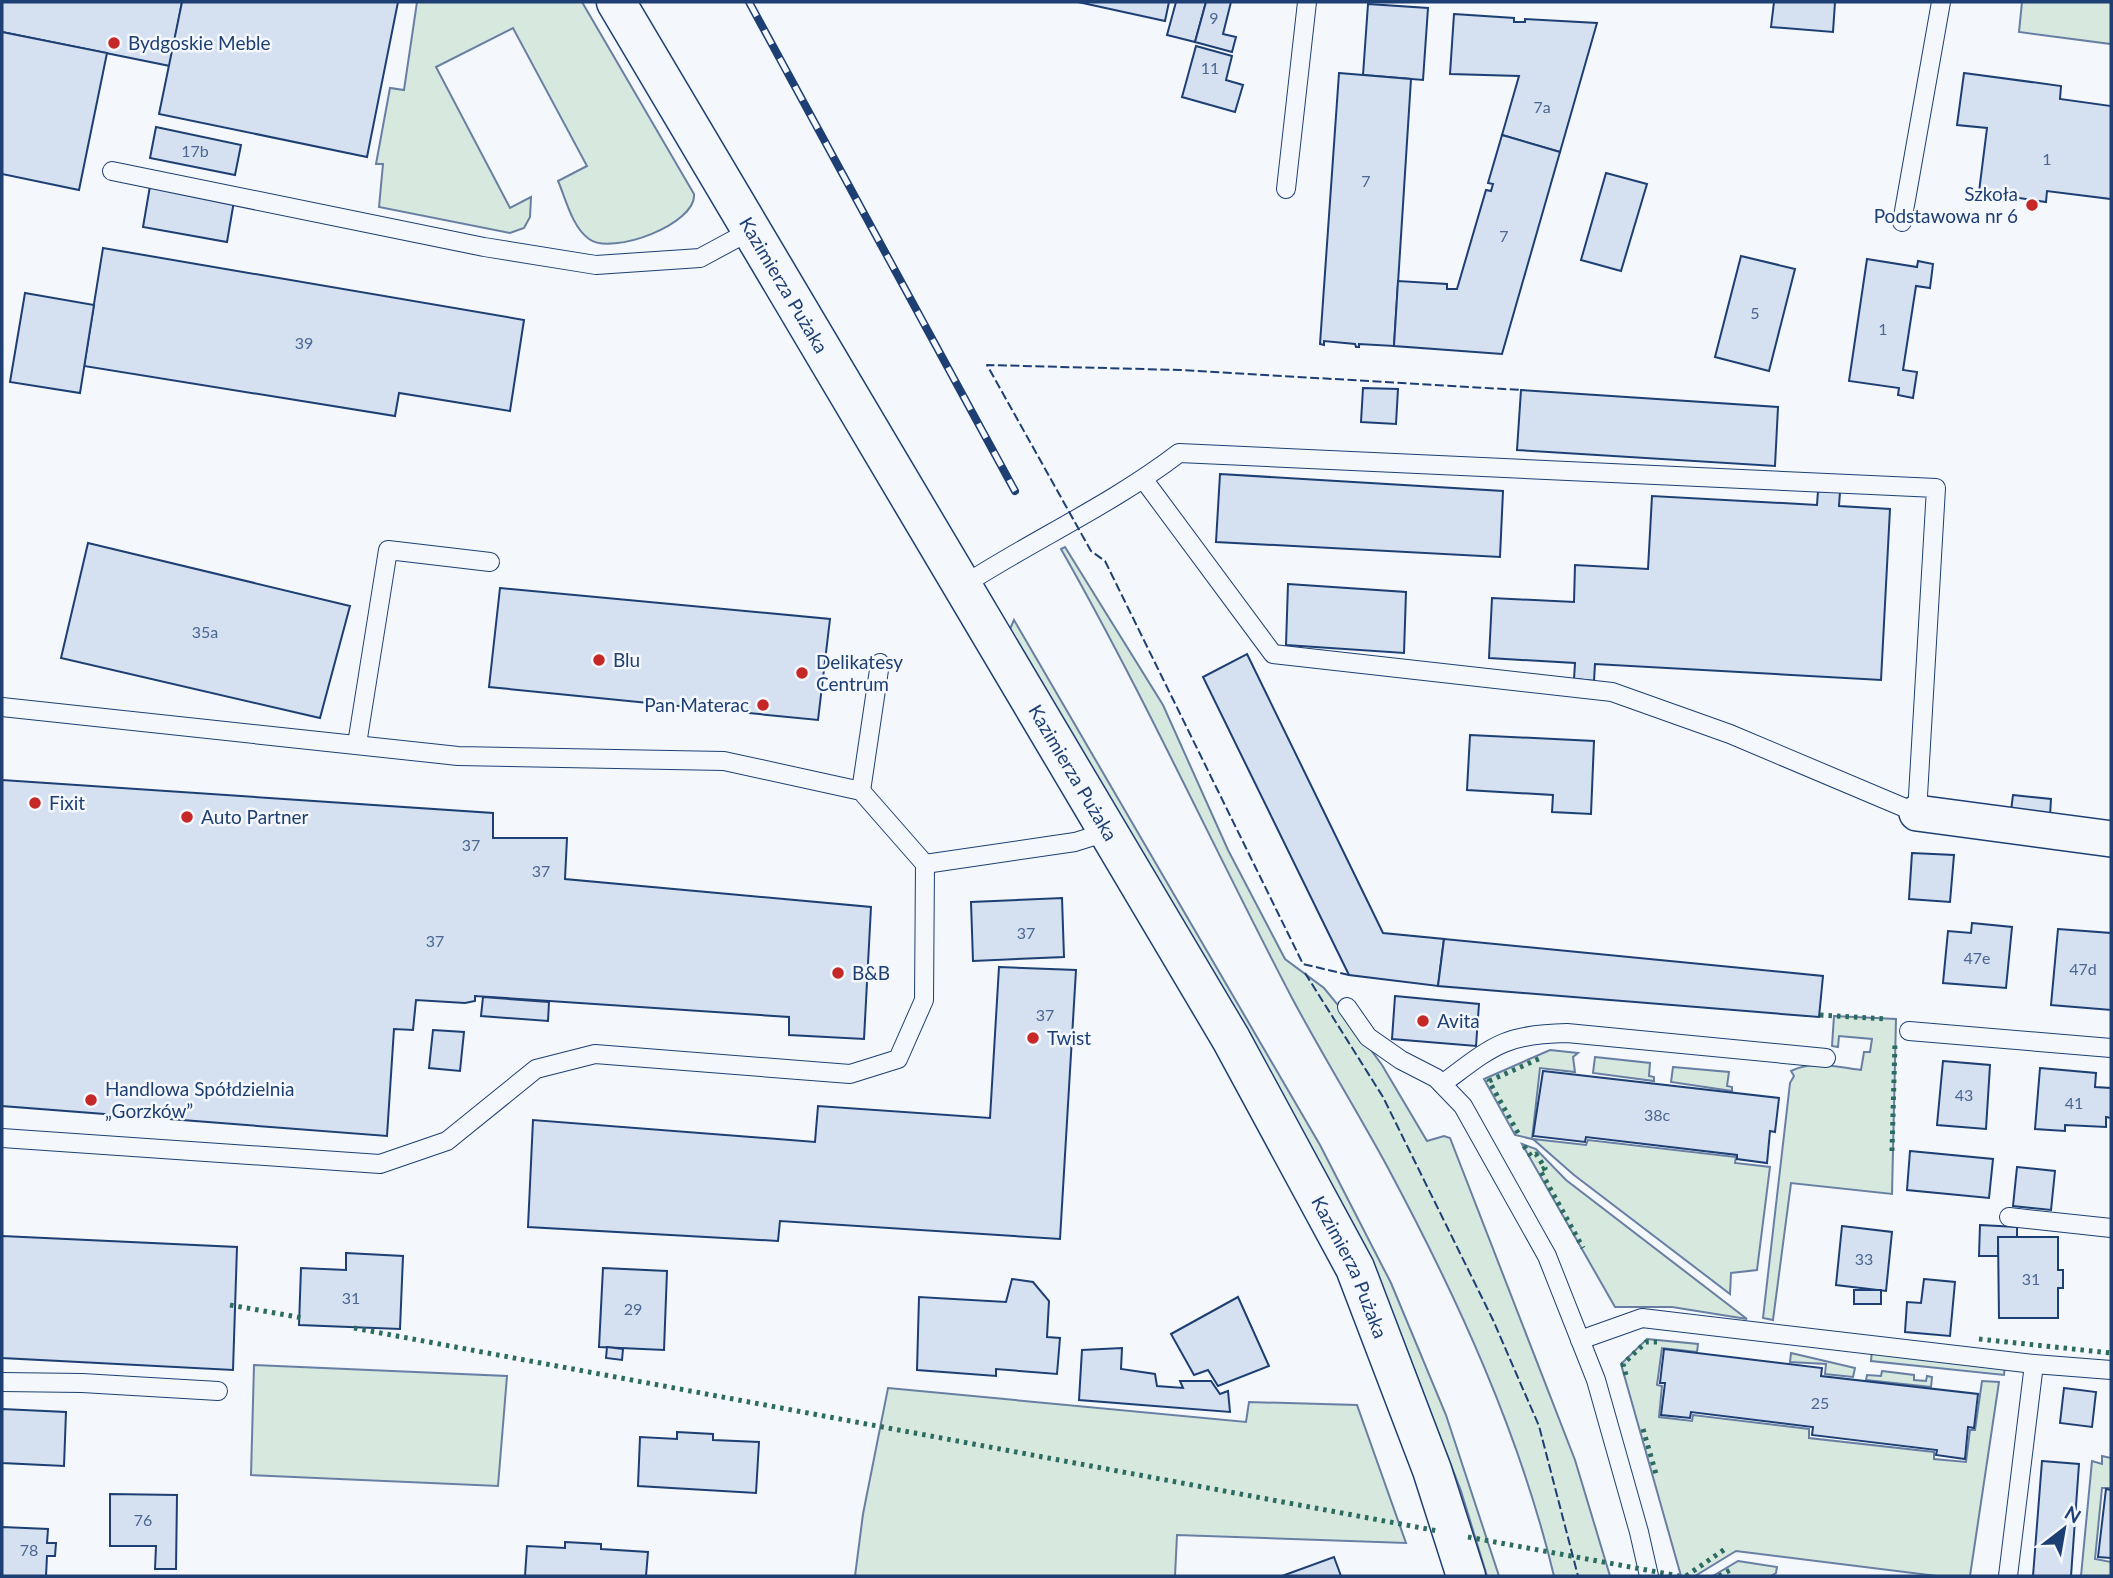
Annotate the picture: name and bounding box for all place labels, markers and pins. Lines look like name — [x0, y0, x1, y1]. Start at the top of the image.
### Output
place label: Bydgoskie Meble — [128, 31, 271, 54]
marker: Bydgoskie Meble — [106, 35, 122, 51]
place label: Szkoła Podstawowa nr 6 — [1874, 182, 2018, 227]
marker: Szkoła Podstawowa nr 6 — [2024, 197, 2040, 213]
place label: Blu — [613, 648, 640, 671]
place label: Delikatesy Centrum — [816, 650, 903, 695]
marker: Blu — [591, 652, 607, 668]
marker: Delikatesy Centrum — [794, 665, 810, 681]
place label: Pan Materac — [644, 693, 749, 716]
marker: Pan Materac — [755, 697, 771, 713]
place label: Fixit — [49, 791, 85, 814]
marker: Fixit — [27, 795, 43, 811]
place label: Auto Partner — [201, 805, 309, 828]
marker: Auto Partner — [179, 809, 195, 825]
place label: B&B — [852, 961, 890, 984]
marker: B&B — [830, 965, 846, 981]
place label: Avita — [1437, 1009, 1480, 1032]
marker: Avita — [1415, 1013, 1431, 1029]
place label: Twist — [1047, 1026, 1091, 1049]
marker: Twist — [1025, 1030, 1041, 1046]
place label: Handlowa Spółdzielnia „Gorzków” — [105, 1077, 294, 1122]
marker: Handlowa Spółdzielnia „Gorzków” — [83, 1092, 99, 1108]

